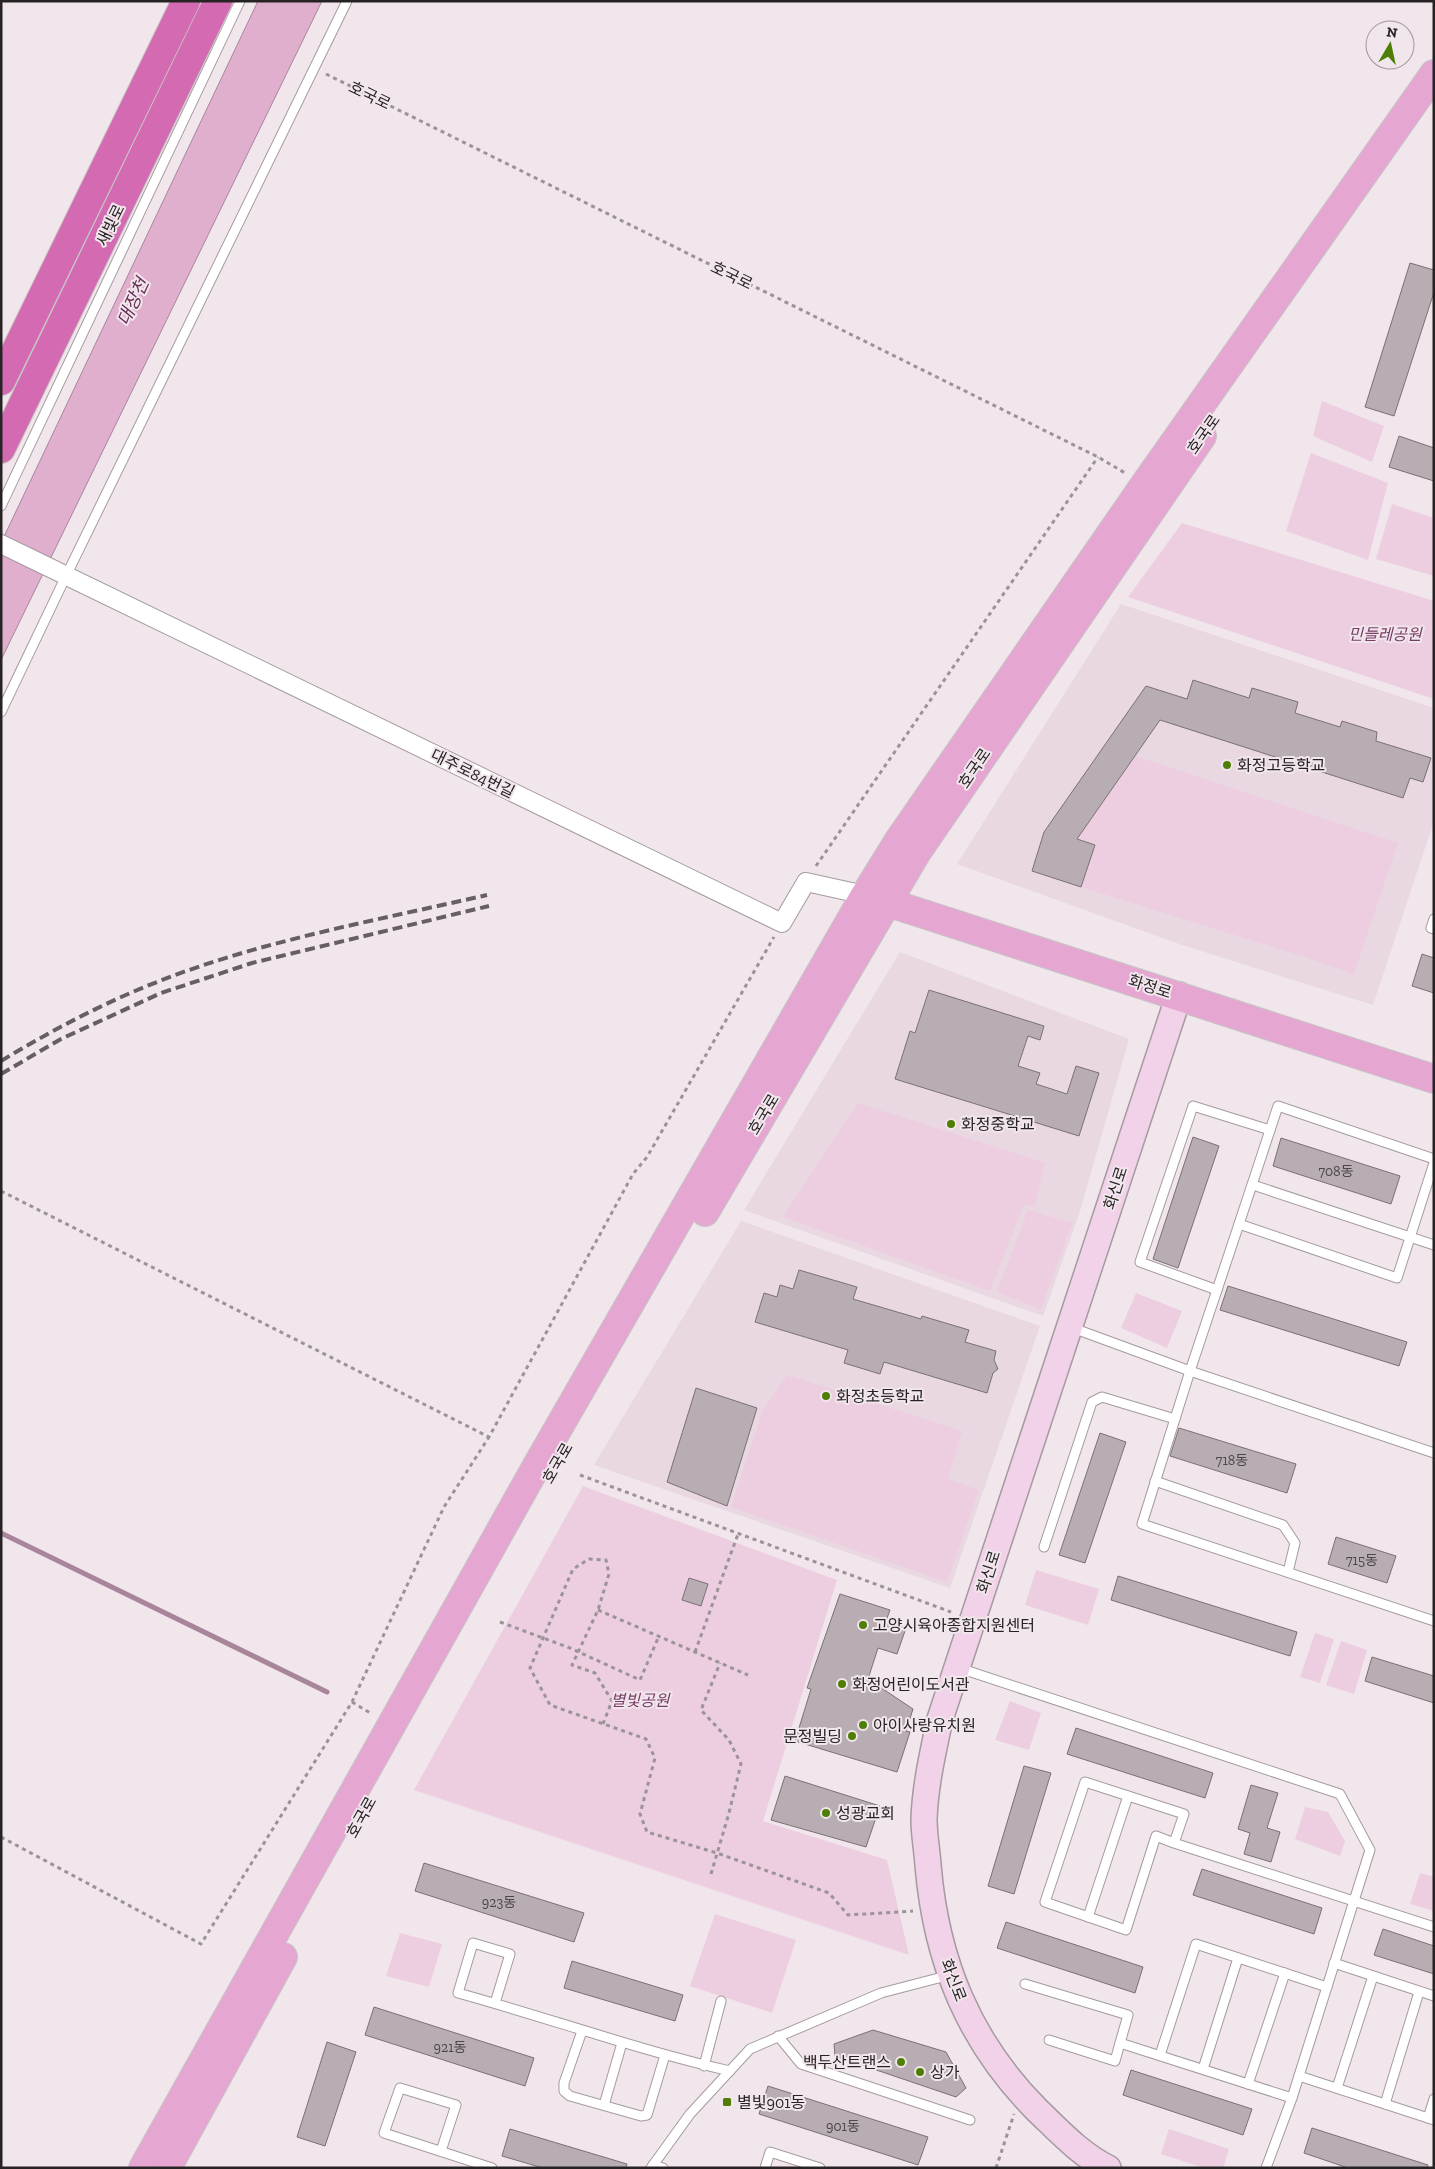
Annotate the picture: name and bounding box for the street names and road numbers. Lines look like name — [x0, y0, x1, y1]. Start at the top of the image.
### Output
street label: 호국로 — [346, 77, 394, 114]
street label: 새빛로 — [92, 201, 129, 249]
street label: 호국로 — [708, 257, 756, 294]
street label: 호국로 — [1183, 411, 1224, 458]
street label: 호국로 — [954, 744, 995, 792]
street label: 대주로84번길 — [428, 745, 518, 802]
street label: 화정로 — [1126, 971, 1174, 1002]
street label: 호국로 — [744, 1090, 783, 1138]
street label: 화신로 — [1100, 1164, 1131, 1212]
street label: 호국로 — [538, 1439, 577, 1487]
street label: 화신로 — [973, 1548, 1004, 1596]
street label: 호국로 — [342, 1793, 381, 1841]
street label: 화신로 — [937, 1956, 970, 2004]

